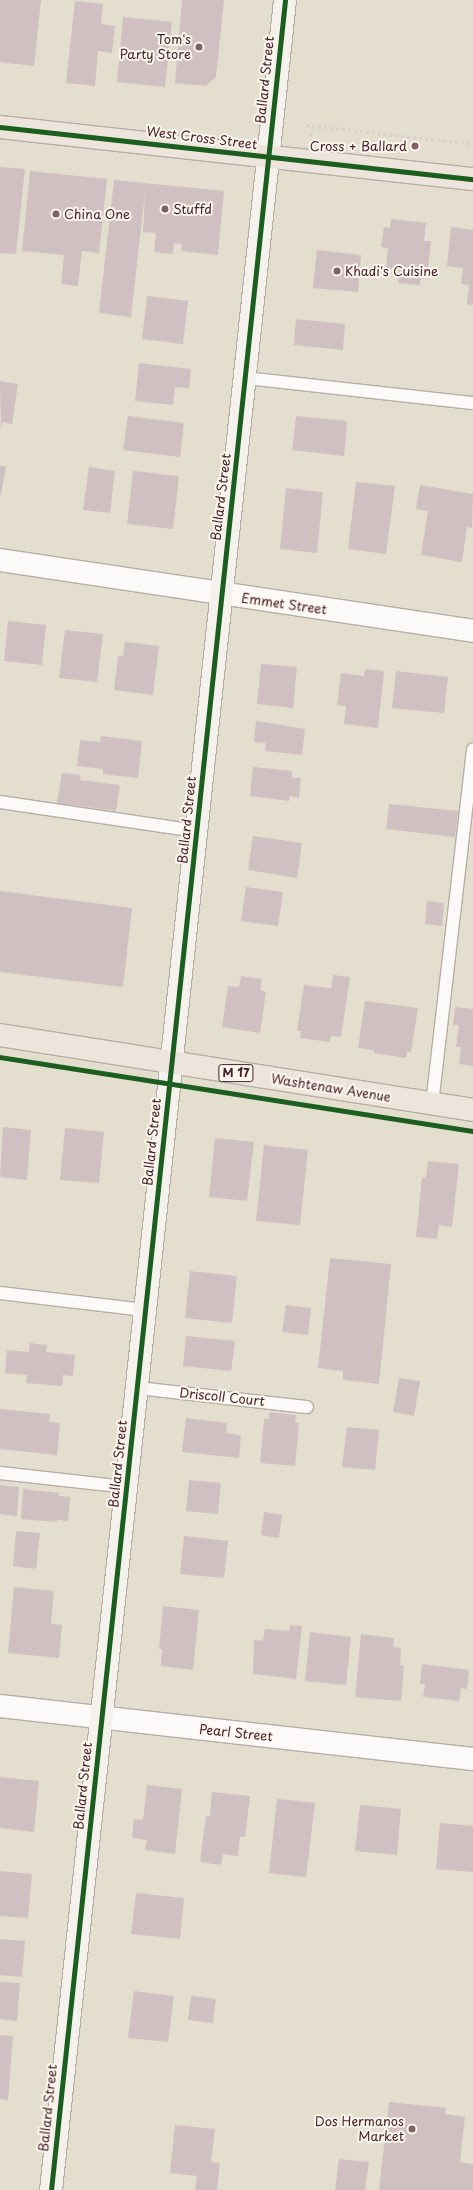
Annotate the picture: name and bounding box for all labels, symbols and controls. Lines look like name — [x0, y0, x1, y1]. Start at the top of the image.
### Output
place label: Tom's Party Store — [119, 32, 191, 63]
street label: Ballard Street — [253, 35, 277, 125]
marker: Tom's Party Store — [194, 42, 204, 52]
street label: West Cross Street — [145, 123, 259, 153]
place label: Cross + Ballard — [310, 138, 407, 154]
marker: Cross + Ballard — [410, 141, 420, 151]
place label: Stuffd — [173, 201, 212, 217]
marker: Stuffd — [160, 204, 170, 214]
place label: China One — [64, 206, 131, 222]
marker: China One — [51, 209, 61, 219]
place label: Khadi's Cuisine — [345, 263, 439, 279]
marker: Khadi's Cuisine — [332, 266, 342, 276]
street label: Ballard Street — [208, 452, 234, 542]
street label: Emmet Street — [240, 590, 328, 618]
street label: Ballard Street — [175, 775, 199, 865]
road number: M 17 — [218, 1063, 254, 1083]
street label: Washtenaw Avenue — [270, 1071, 392, 1105]
street label: Ballard Street — [140, 1097, 164, 1187]
street label: Driscoll Court — [178, 1385, 266, 1409]
street label: Ballard Street — [106, 1419, 130, 1509]
street label: Pearl Street — [198, 1721, 274, 1745]
street label: Ballard Street — [71, 1741, 95, 1831]
street label: Ballard Street — [36, 2063, 60, 2153]
place label: Dos Hermanos Market — [313, 2114, 404, 2145]
marker: Dos Hermanos Market — [407, 2124, 417, 2134]

